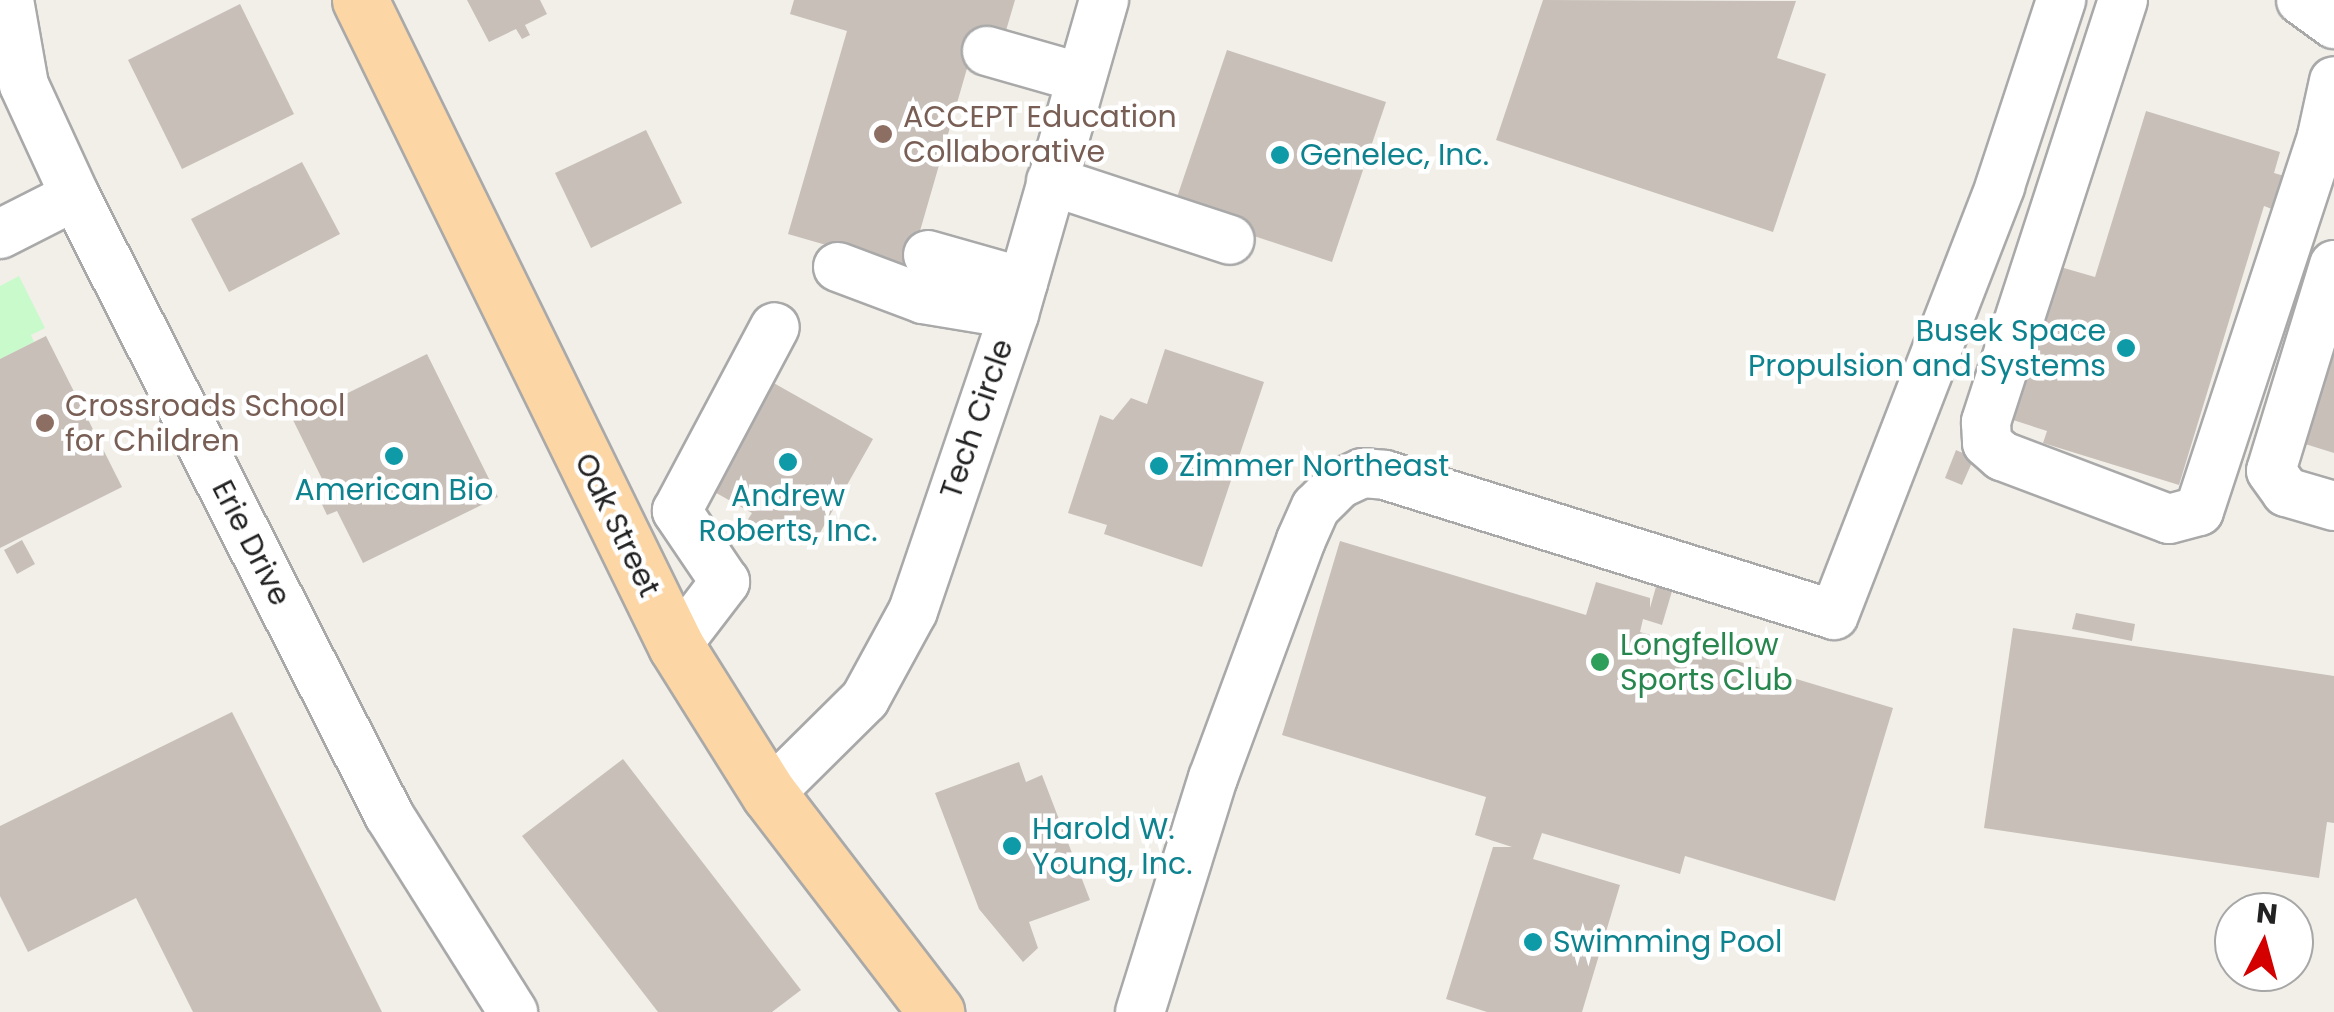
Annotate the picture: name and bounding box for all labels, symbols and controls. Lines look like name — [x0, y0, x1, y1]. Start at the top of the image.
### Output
place label: ACCEPT Education Collaborative — [903, 99, 1177, 170]
marker: ACCEPT Education Collaborative — [872, 123, 894, 145]
place label: Genelec, Inc. — [1300, 137, 1489, 173]
marker: Genelec, Inc. — [1269, 144, 1291, 166]
place label: Busek Space Propulsion and Systems — [1748, 313, 2106, 384]
street label: Tech Circle — [933, 335, 1021, 503]
marker: Busek Space Propulsion and Systems — [2115, 337, 2137, 359]
place label: Crossroads School for Children — [65, 388, 345, 458]
marker: Crossroads School for Children — [34, 412, 56, 434]
marker: American Bio — [383, 445, 405, 467]
street label: Oak Street — [567, 447, 667, 603]
place label: Zimmer Northeast — [1179, 448, 1449, 484]
marker: Andrew Roberts, Inc. — [777, 451, 799, 473]
marker: Zimmer Northeast — [1148, 455, 1170, 477]
place label: American Bio — [295, 472, 493, 508]
street label: Erie Drive — [204, 474, 298, 612]
place label: Andrew Roberts, Inc. — [698, 478, 878, 548]
place label: Longfellow Sports Club — [1620, 627, 1793, 698]
marker: Longfellow Sports Club — [1589, 651, 1611, 673]
place label: Harold W. Young, Inc. — [1032, 811, 1192, 882]
marker: Harold W. Young, Inc. — [1001, 835, 1023, 857]
north arrow — [2214, 892, 2314, 992]
text: N — [2254, 893, 2279, 934]
place label: Swimming Pool — [1553, 924, 1782, 960]
marker: Swimming Pool — [1522, 931, 1544, 953]

